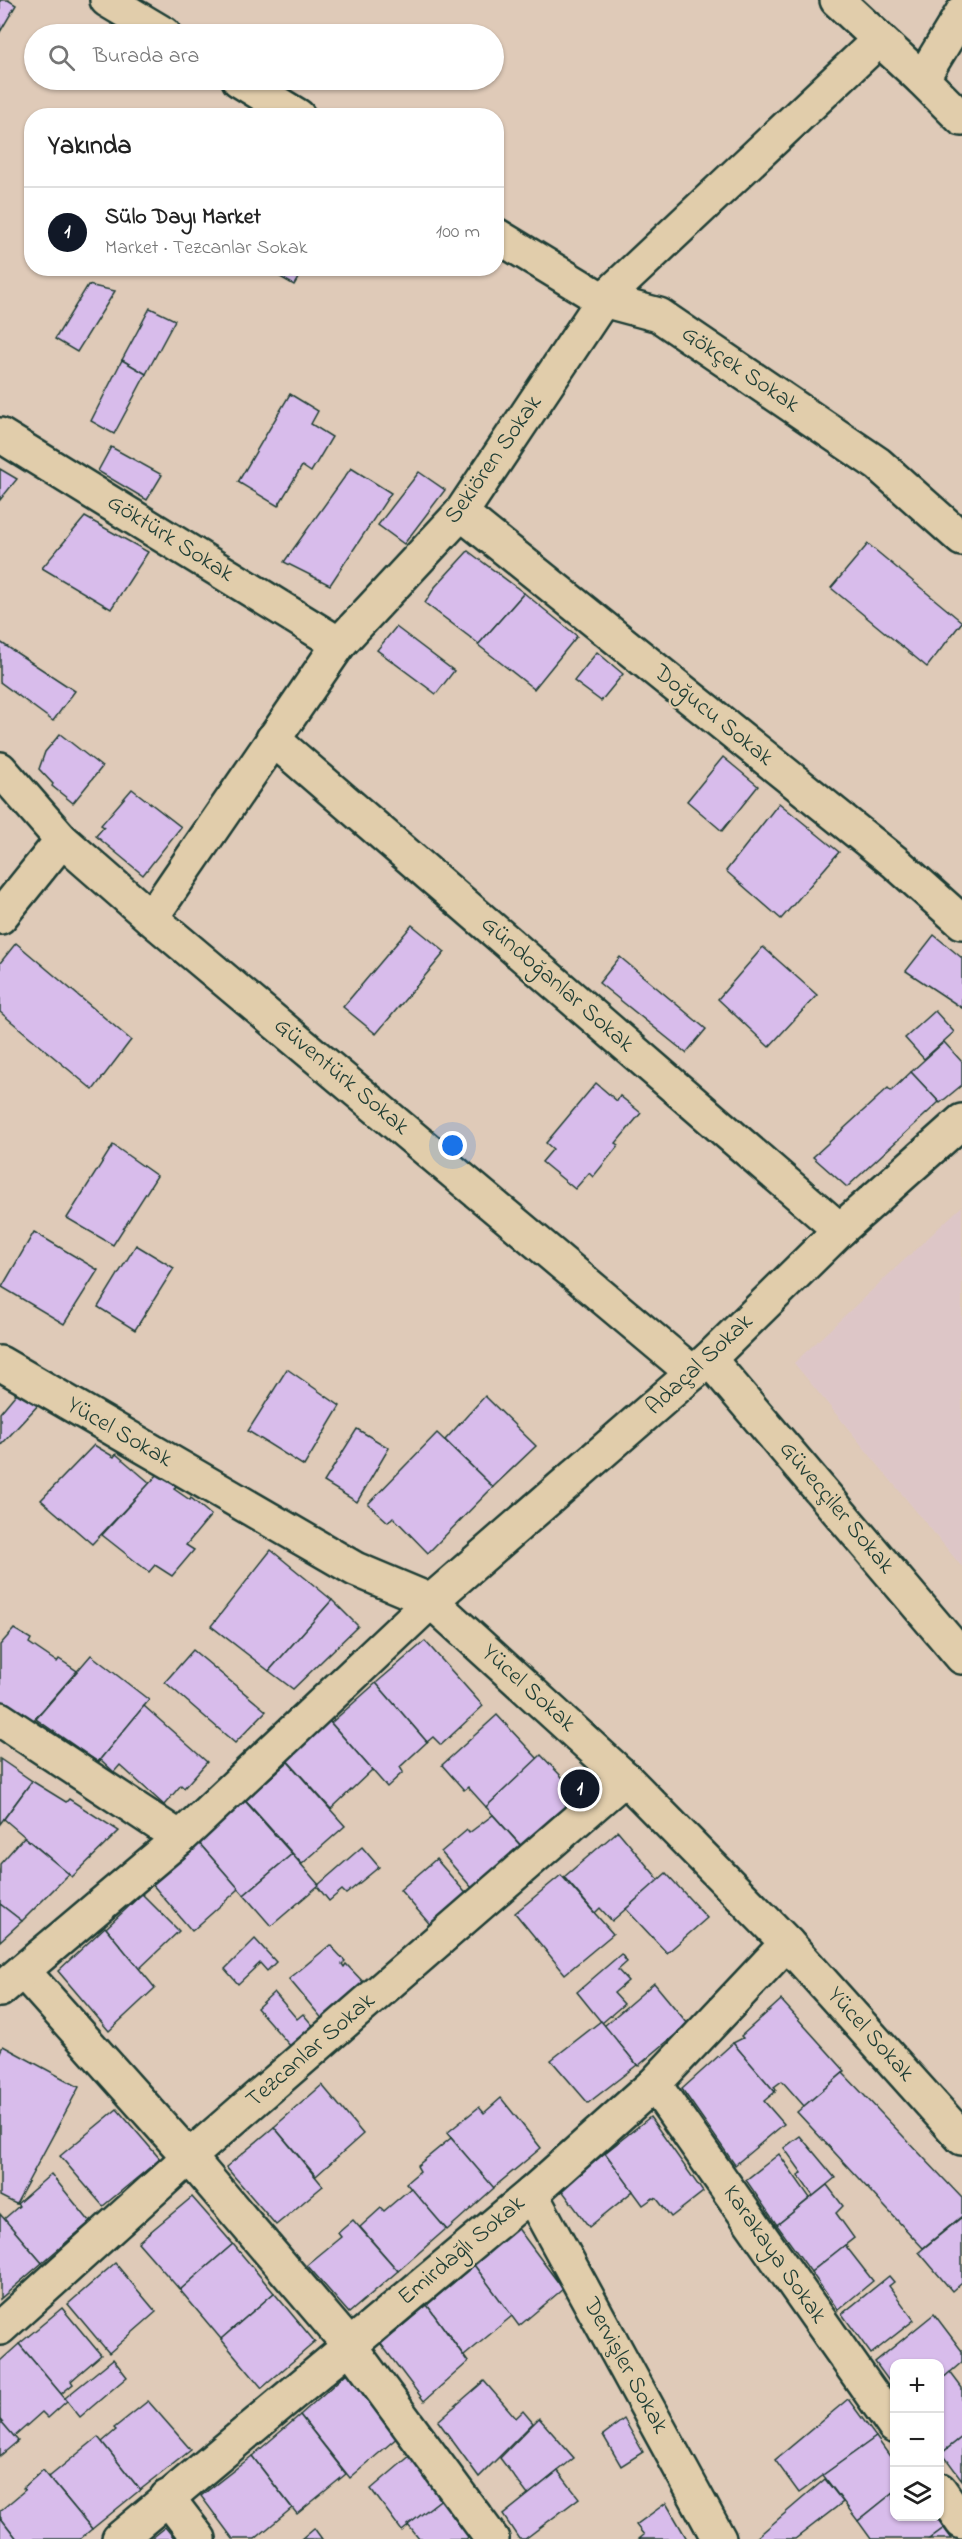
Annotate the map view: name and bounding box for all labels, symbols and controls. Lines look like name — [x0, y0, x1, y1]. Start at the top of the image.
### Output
search box — [24, 24, 504, 90]
icon: search — [45, 41, 78, 74]
text: Burada ara — [93, 41, 199, 73]
text: Yakında — [48, 128, 132, 166]
text: Sülo Dayı Market — [105, 202, 261, 234]
text: 1 — [64, 218, 71, 247]
text: 100 m — [436, 218, 480, 247]
text: Market · Tezcanlar Sokak — [105, 234, 308, 263]
street label: Gökçek Sokak — [674, 317, 807, 423]
street label: Sekiören Sokak — [436, 388, 552, 532]
street label: Göktürk Sokak — [100, 486, 241, 592]
street label: Doğucu Sokak — [644, 656, 781, 776]
street label: Gündoğanlar Sokak — [472, 908, 642, 1062]
street label: Güventürk Sokak — [265, 1010, 417, 1145]
your location — [438, 1131, 467, 1160]
street label: Adaçal Sokak — [638, 1305, 762, 1424]
street label: Yücel Sokak — [59, 1389, 179, 1478]
street label: Güvecçiler Sokak — [770, 1434, 903, 1583]
street label: Yücel Sokak — [473, 1637, 584, 1742]
pin: 1 — [560, 1766, 600, 1812]
street label: Yücel Sokak — [818, 1980, 923, 2091]
street label: Tezcanlar Sokak — [239, 1984, 384, 2117]
street label: Karakaya Sokak — [712, 2179, 835, 2332]
street label: Emirdağlı Sokak — [391, 2187, 534, 2315]
street label: Dervişler Sokak — [573, 2291, 677, 2441]
map controls — [890, 2359, 944, 2521]
button: + — [890, 2359, 944, 2413]
button: − — [890, 2413, 944, 2467]
button: layers — [890, 2467, 944, 2521]

